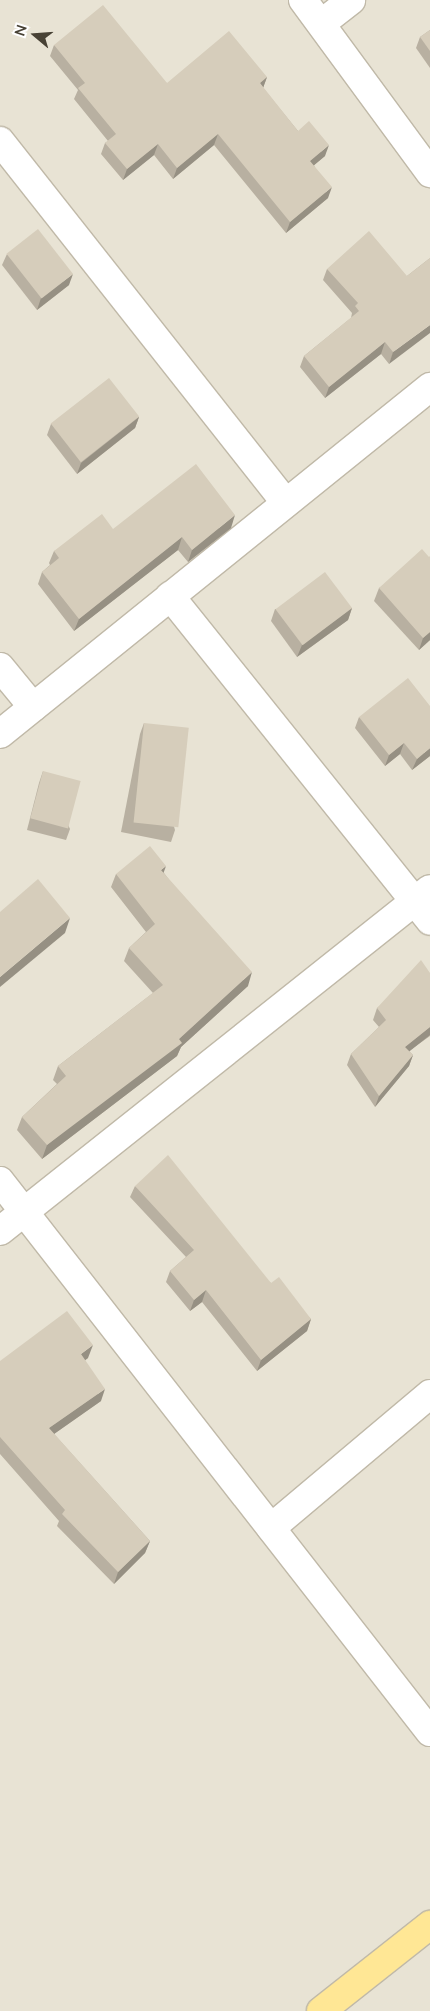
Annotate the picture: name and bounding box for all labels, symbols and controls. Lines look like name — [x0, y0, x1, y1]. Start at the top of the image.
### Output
north arrow — [10, 10, 60, 60]
text: N — [11, 22, 30, 38]

